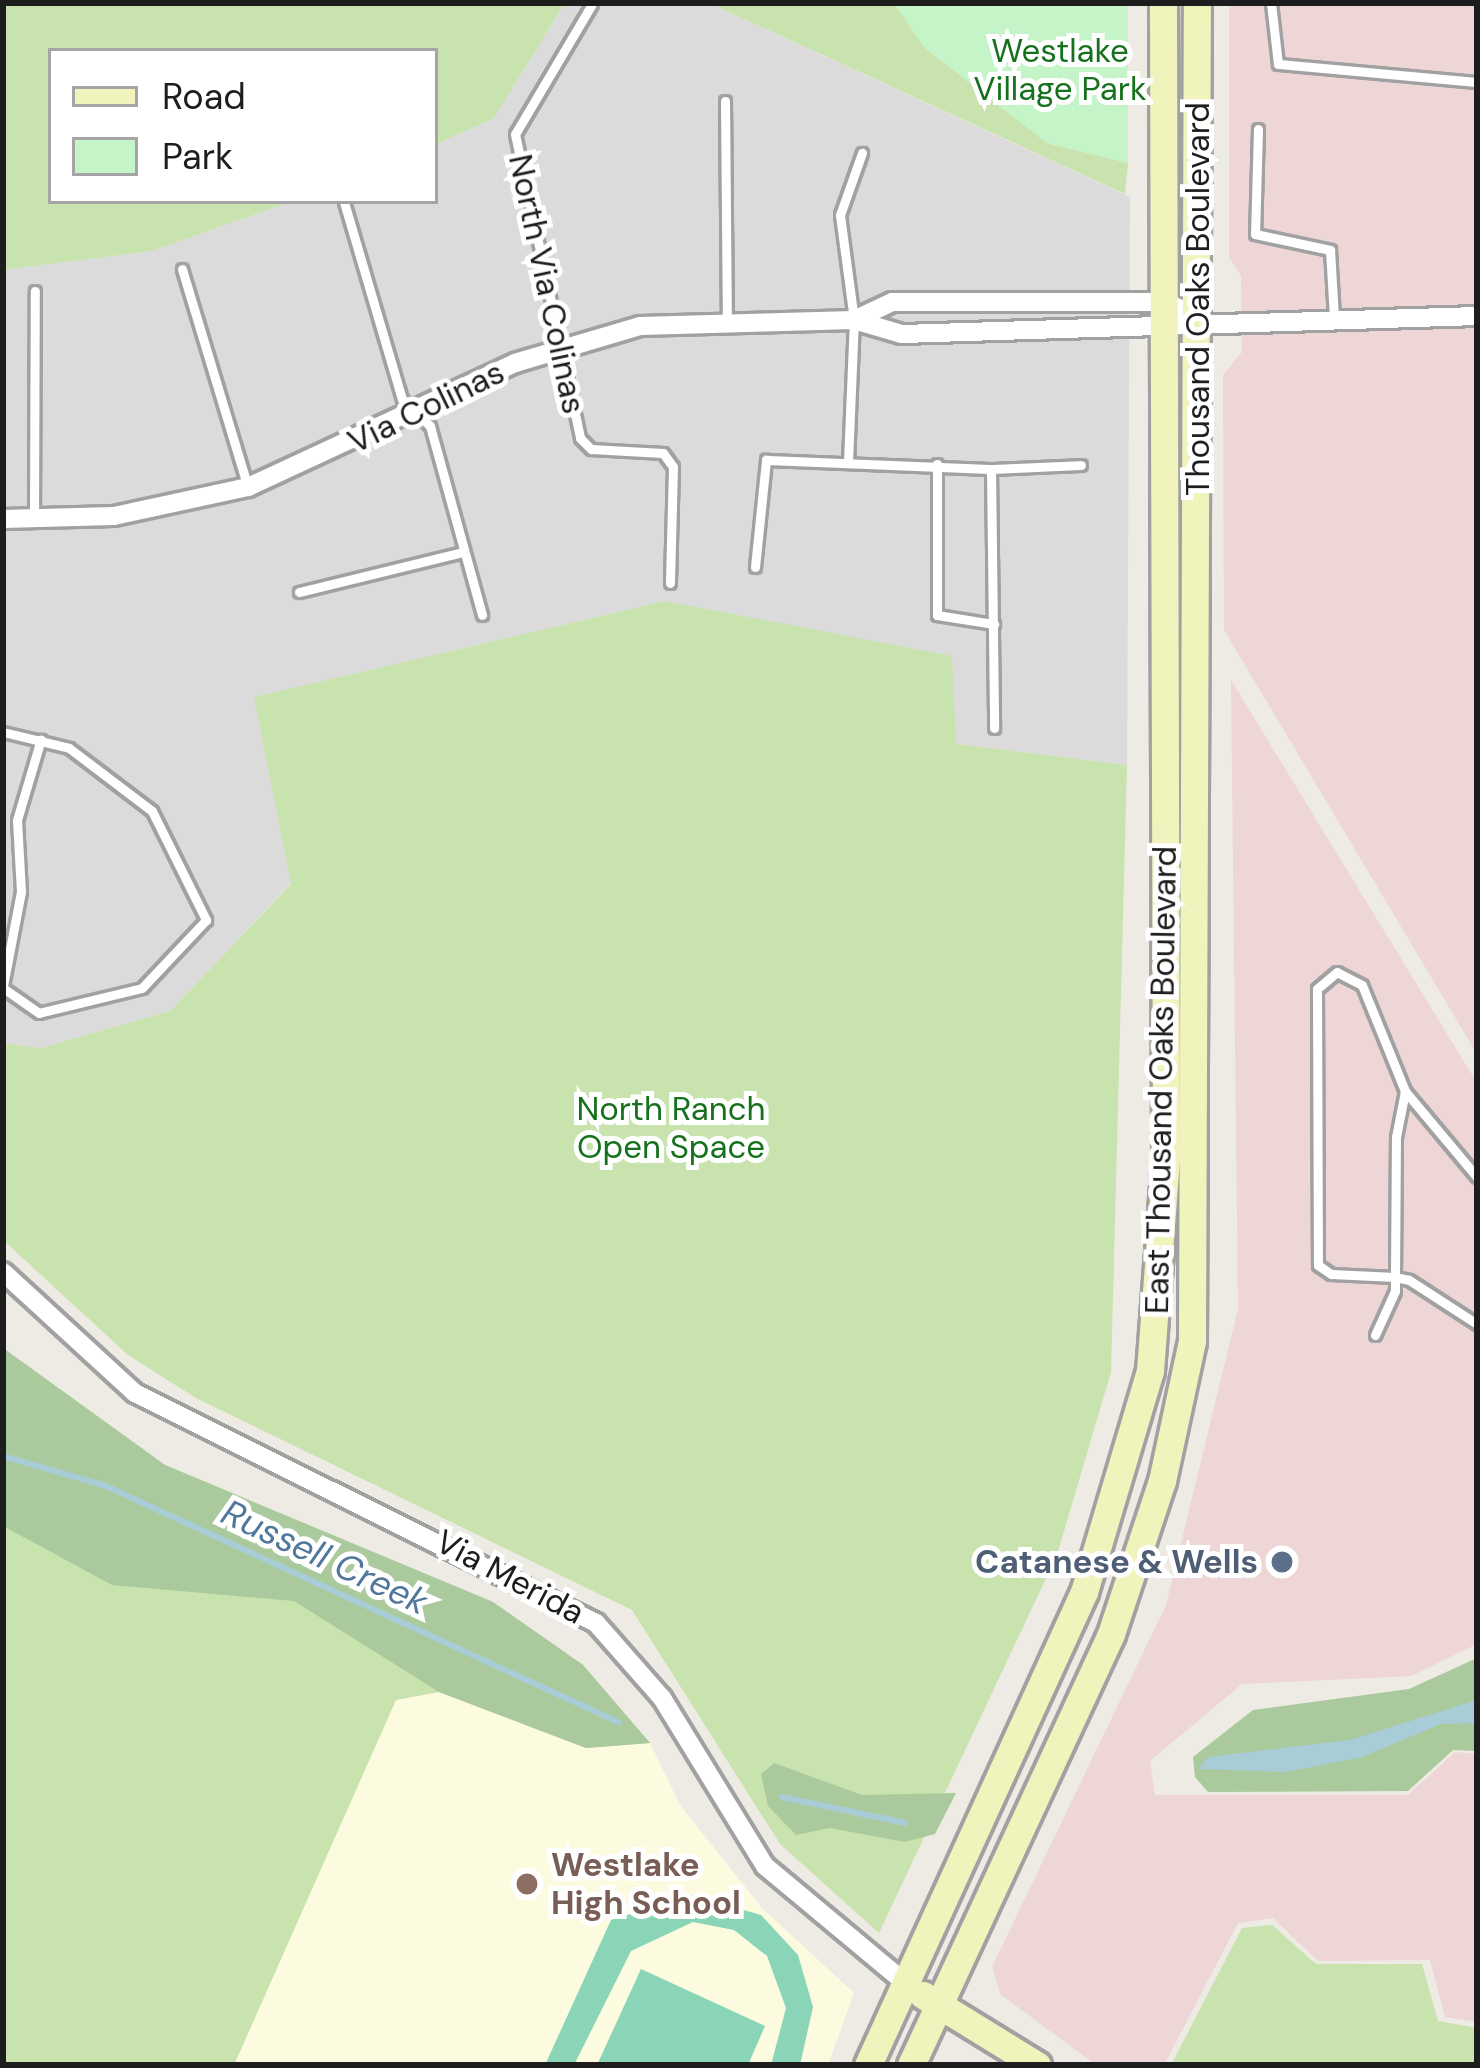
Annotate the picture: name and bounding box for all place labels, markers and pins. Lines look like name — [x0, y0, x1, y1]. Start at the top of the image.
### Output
place label: Catanese & Wells — [975, 1542, 1258, 1582]
marker: Catanese & Wells — [1269, 1549, 1295, 1575]
place label: Westlake High School — [551, 1845, 741, 1923]
marker: Westlake High School — [514, 1871, 540, 1897]

